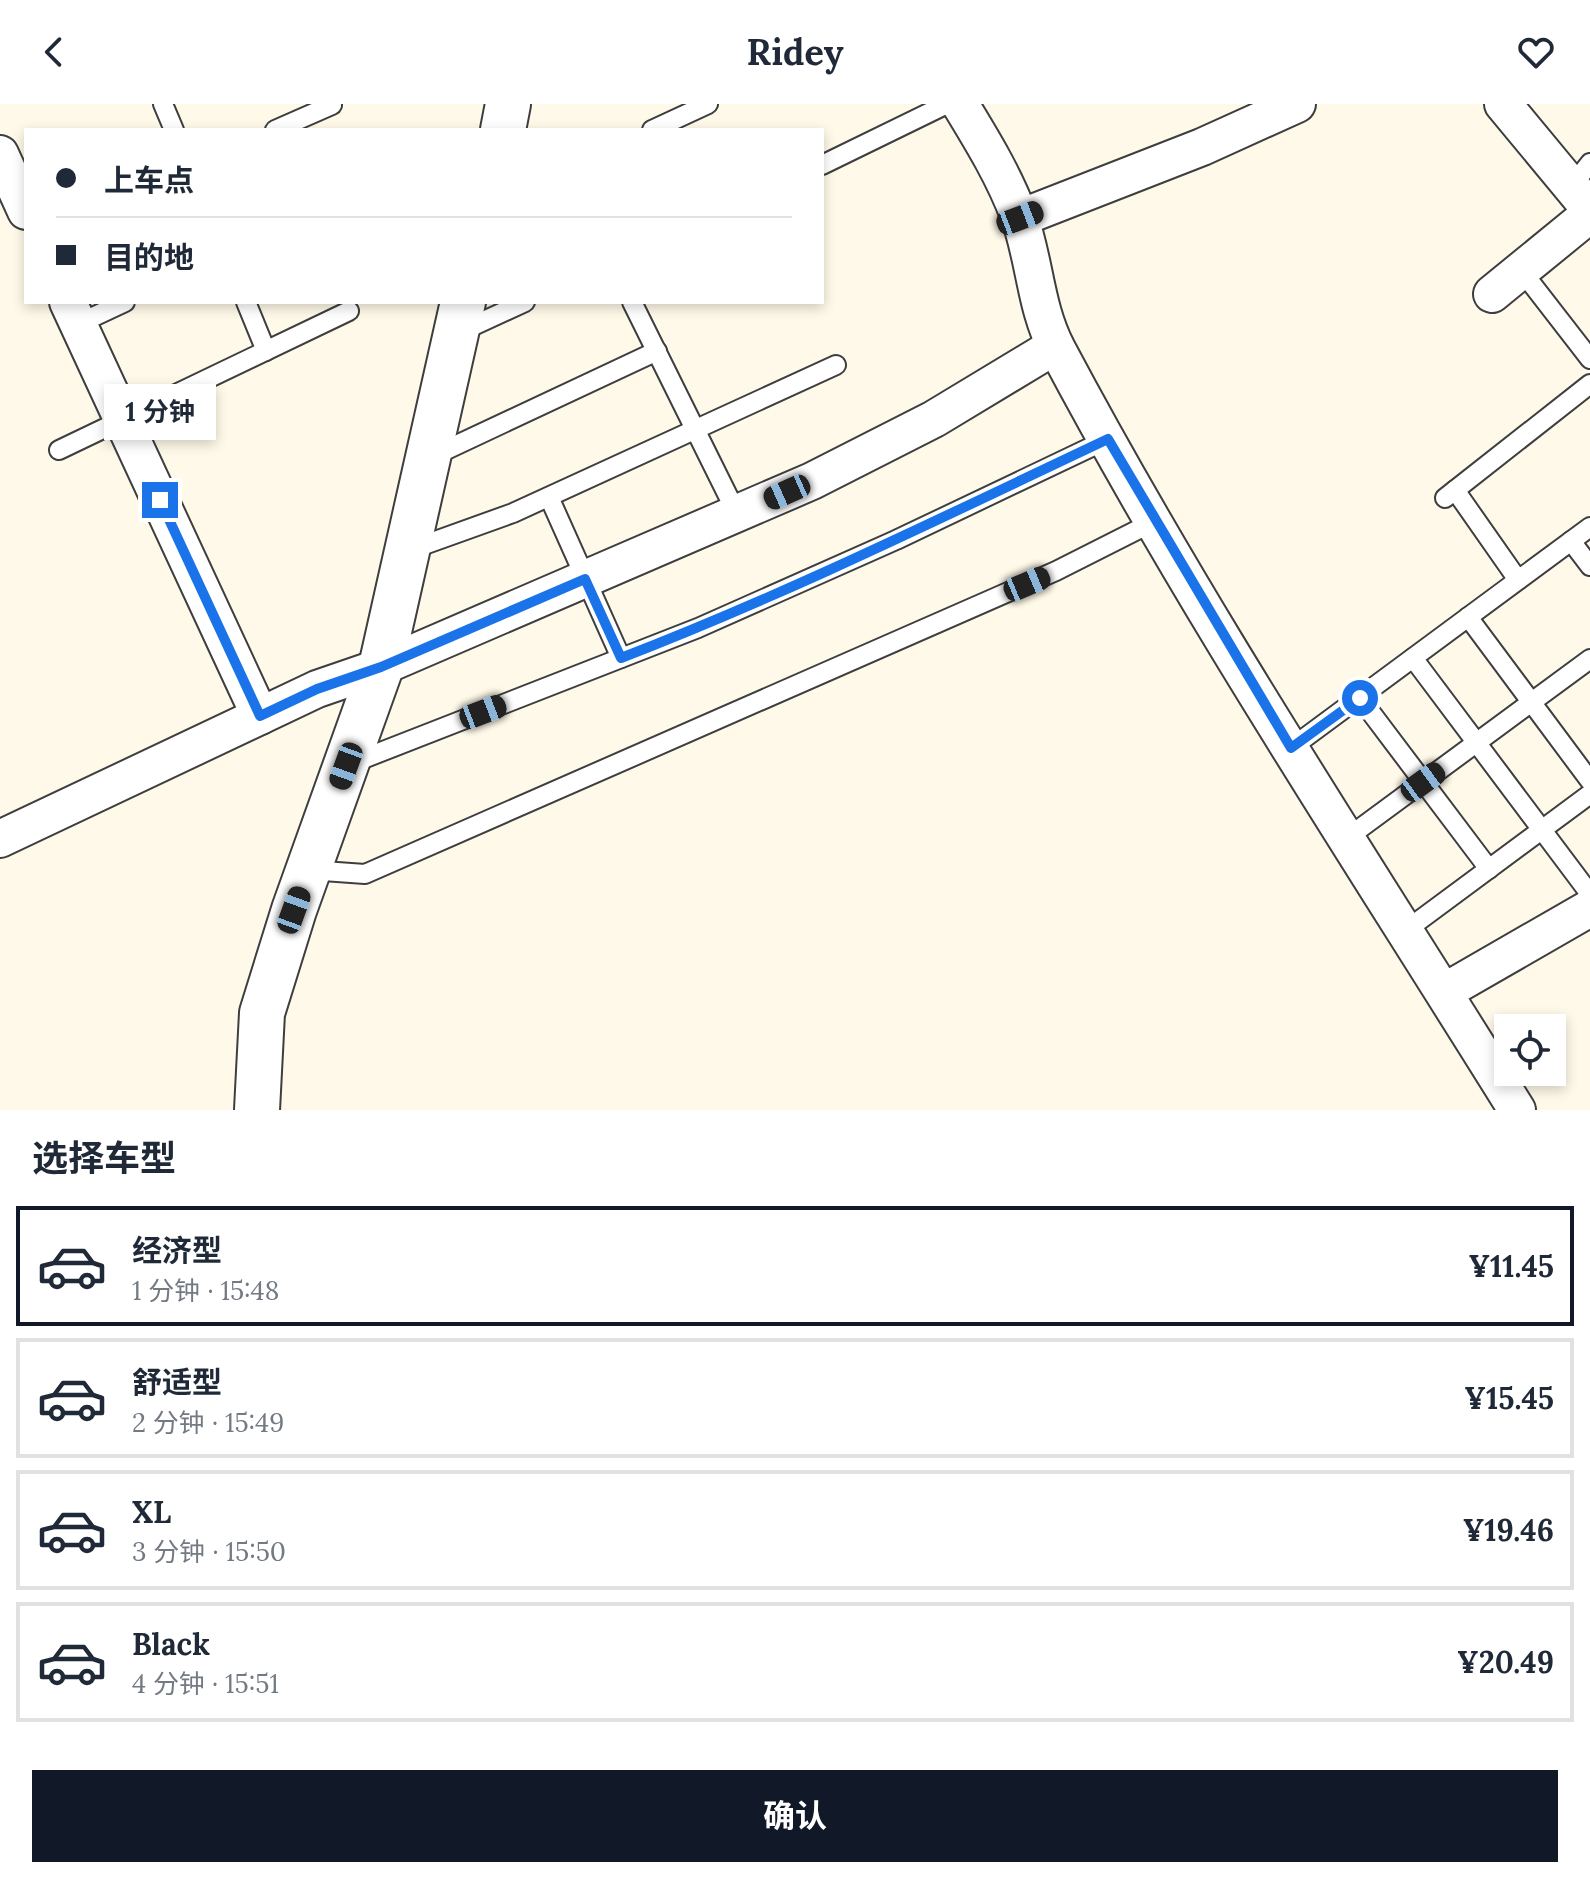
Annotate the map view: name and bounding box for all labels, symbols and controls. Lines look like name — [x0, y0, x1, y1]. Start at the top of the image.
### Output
text: Ridey — [747, 29, 843, 75]
icon: back — [32, 30, 76, 74]
icon: heart — [1514, 30, 1558, 74]
text: 上车点 — [104, 161, 194, 199]
car — [993, 198, 1047, 238]
text: 目的地 — [104, 238, 194, 276]
callout: 1 分钟 — [104, 384, 216, 440]
text: 1 分钟 — [125, 395, 195, 428]
car — [760, 471, 814, 513]
route end — [142, 482, 178, 518]
car — [1000, 564, 1054, 604]
route start — [1342, 680, 1378, 716]
car — [456, 692, 510, 732]
car — [327, 739, 365, 793]
car — [1397, 758, 1449, 806]
car — [275, 883, 313, 937]
map controls — [1494, 1014, 1566, 1086]
button: locate — [1494, 1014, 1566, 1086]
text: 选择车型 — [32, 1135, 176, 1181]
icon: car — [36, 1230, 108, 1302]
text: 经济型 — [132, 1231, 222, 1269]
text: ¥11.45 — [1468, 1247, 1554, 1285]
text: 1 分钟 · 15:48 — [132, 1274, 279, 1307]
icon: car — [36, 1362, 108, 1434]
text: 舒适型 — [132, 1363, 222, 1401]
text: ¥15.45 — [1464, 1379, 1554, 1417]
text: 2 分钟 · 15:49 — [132, 1406, 284, 1439]
text: XL — [132, 1493, 171, 1531]
icon: car — [36, 1494, 108, 1566]
text: ¥19.46 — [1463, 1511, 1554, 1549]
text: 3 分钟 · 15:50 — [132, 1535, 286, 1568]
text: Black — [132, 1625, 210, 1663]
icon: car — [36, 1626, 108, 1698]
text: ¥20.49 — [1457, 1643, 1554, 1681]
text: 4 分钟 · 15:51 — [132, 1667, 279, 1700]
button: 确认 — [32, 1770, 1558, 1862]

